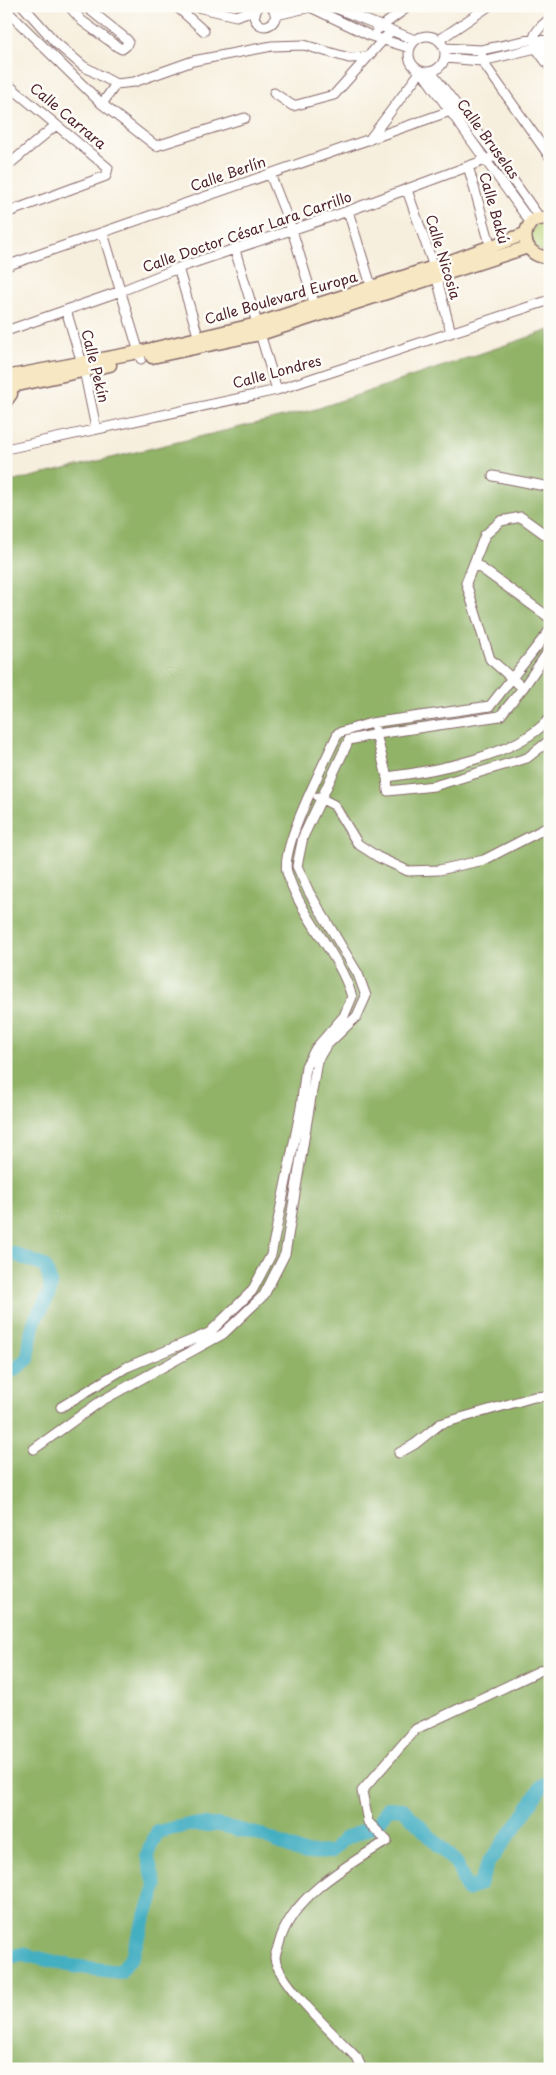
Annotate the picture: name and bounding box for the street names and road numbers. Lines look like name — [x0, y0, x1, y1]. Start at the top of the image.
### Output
street label: Calle Carrara — [26, 77, 111, 154]
street label: Calle Bruselas — [452, 94, 525, 183]
street label: Calle Berlín — [187, 151, 268, 196]
street label: Calle Bakú — [474, 170, 515, 246]
street label: Calle Doctor César Lara Carrillo — [139, 186, 354, 277]
street label: Calle Nicosia — [421, 212, 466, 302]
street label: Calle Boulevard Europa — [202, 266, 360, 329]
street label: Calle Pekín — [76, 327, 115, 405]
street label: Calle Londres — [230, 350, 324, 393]

